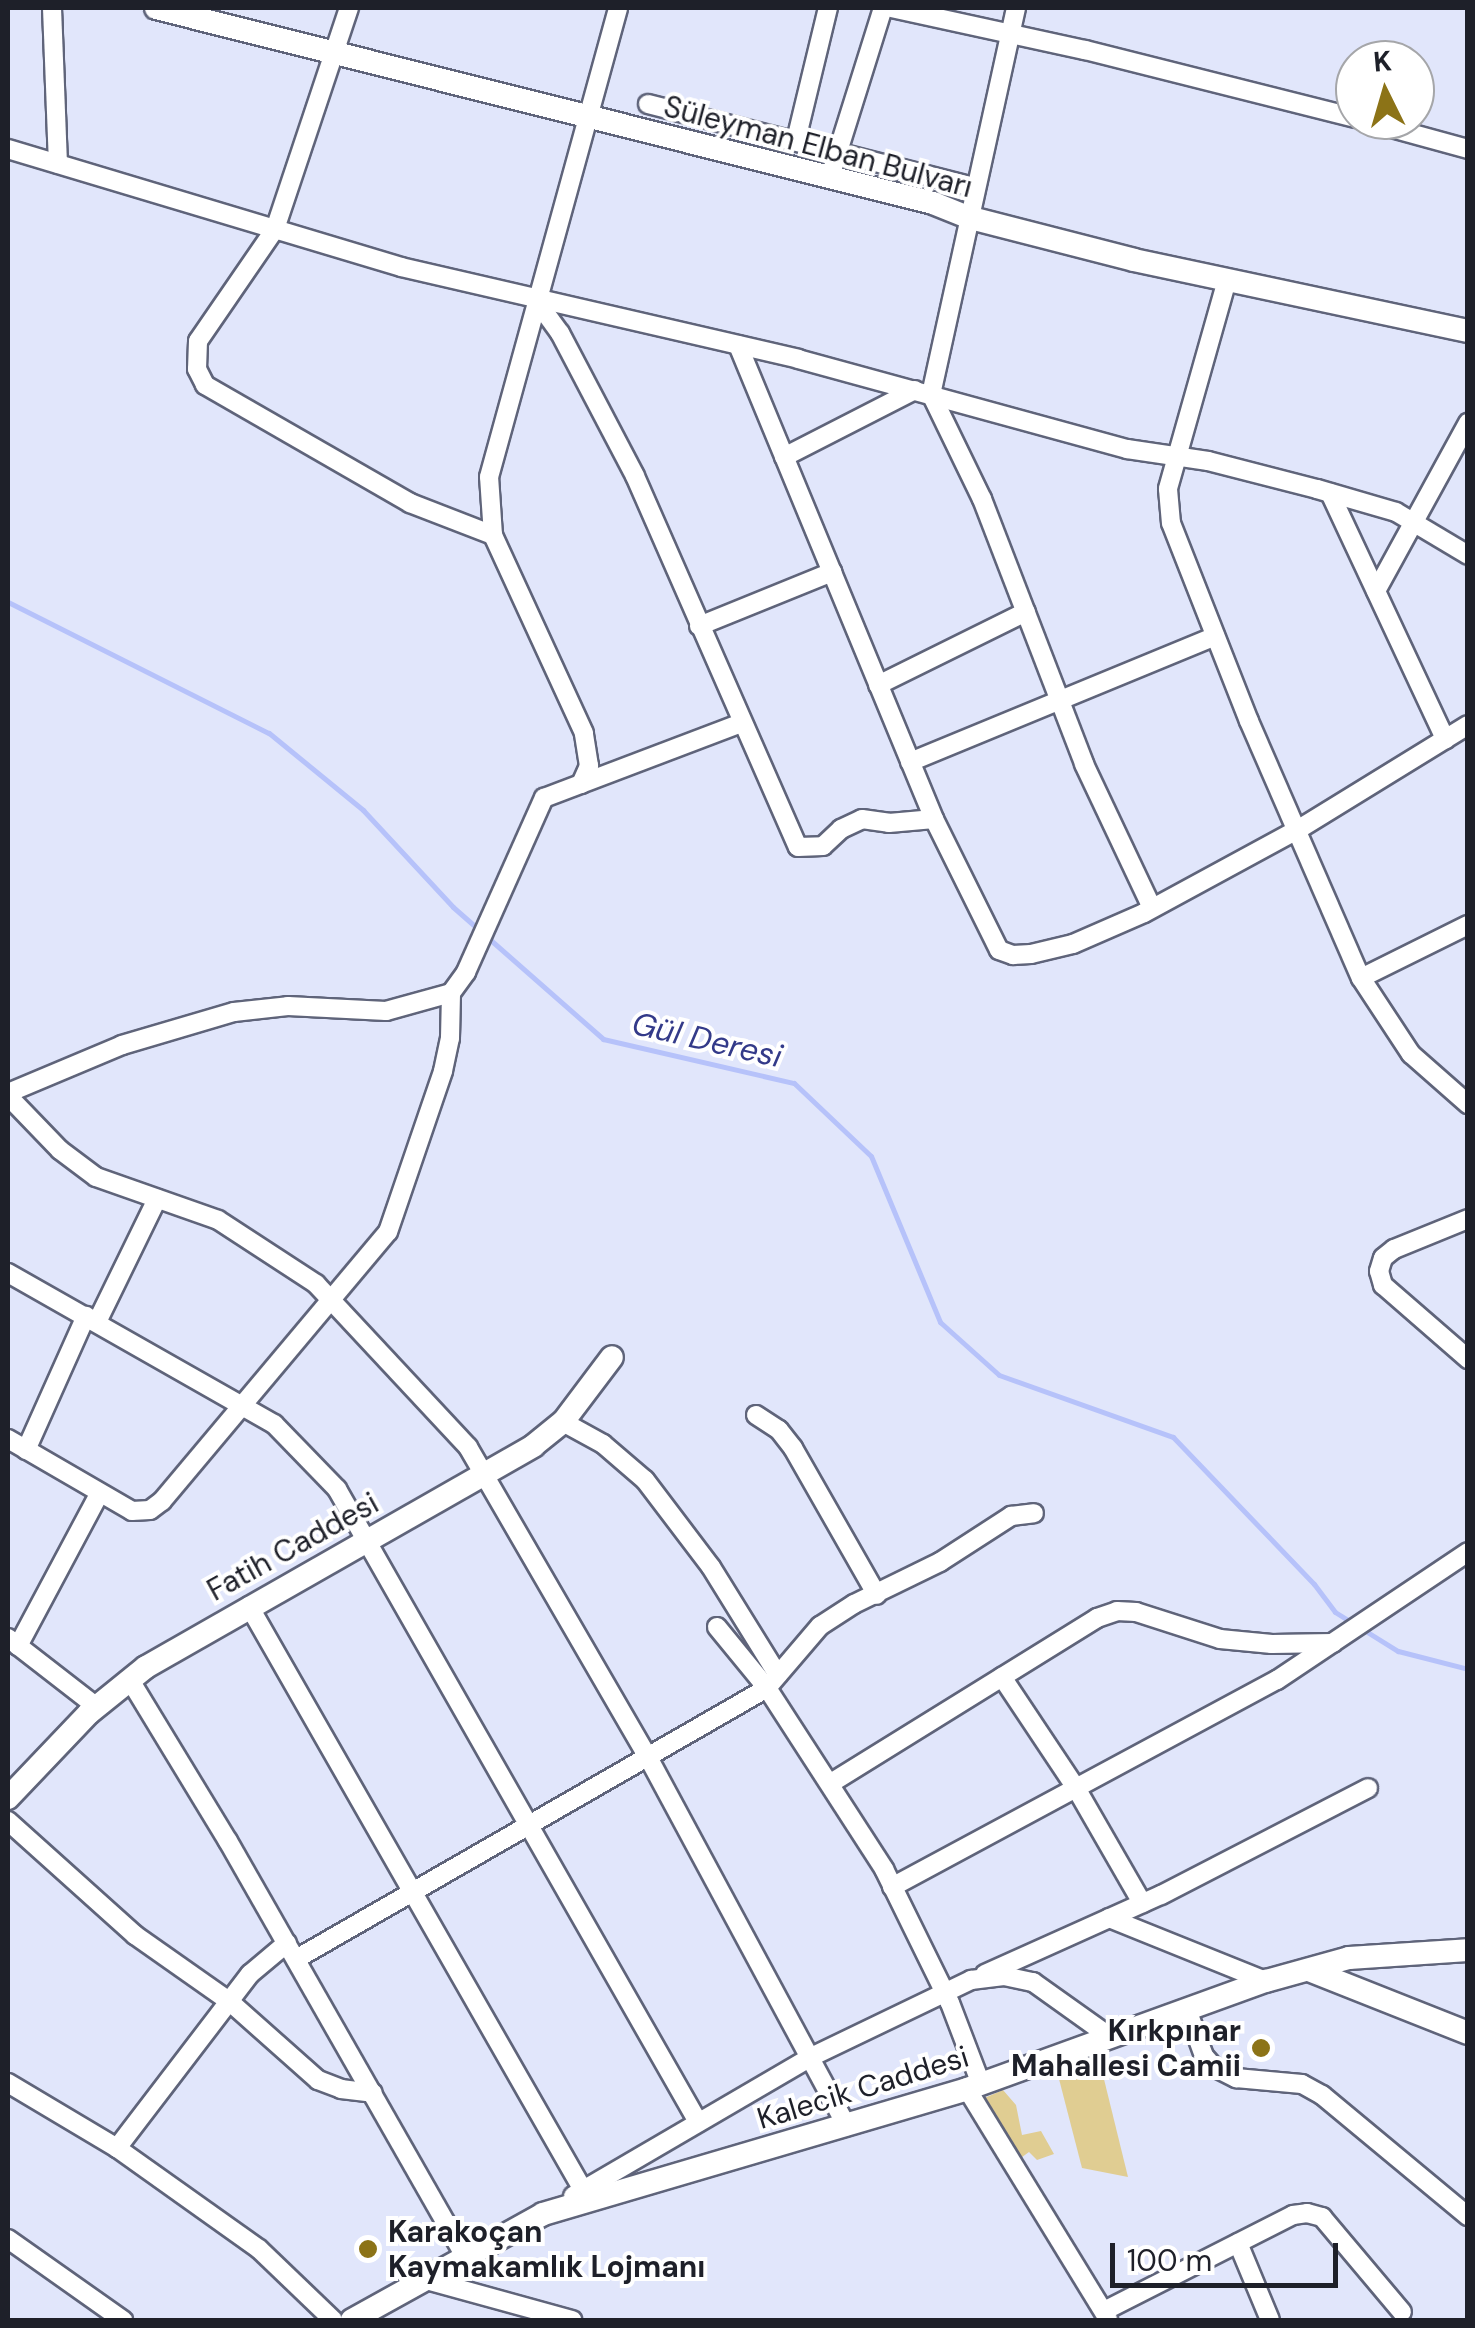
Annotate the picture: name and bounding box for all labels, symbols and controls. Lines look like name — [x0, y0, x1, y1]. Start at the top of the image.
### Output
north arrow — [1335, 40, 1435, 140]
text: K — [1372, 42, 1393, 81]
street label: Süleyman Elban Bulvarı — [660, 88, 976, 206]
water label: Gül Deresi — [628, 1004, 786, 1076]
street label: Fatih Caddesi — [201, 1485, 385, 1609]
place label: Kırkpınar Mahallesi Camii — [1011, 2013, 1241, 2084]
marker: Kırkpınar Mahallesi Camii — [1250, 2037, 1272, 2059]
street label: Kalecik Caddesi — [753, 2039, 973, 2137]
place label: Karakoçan Kaymakamlık Lojmanı — [388, 2214, 705, 2284]
scale bar — [1115, 2223, 1342, 2285]
marker: Karakoçan Kaymakamlık Lojmanı — [357, 2238, 379, 2260]
text: 100 m — [1127, 2241, 1212, 2280]

